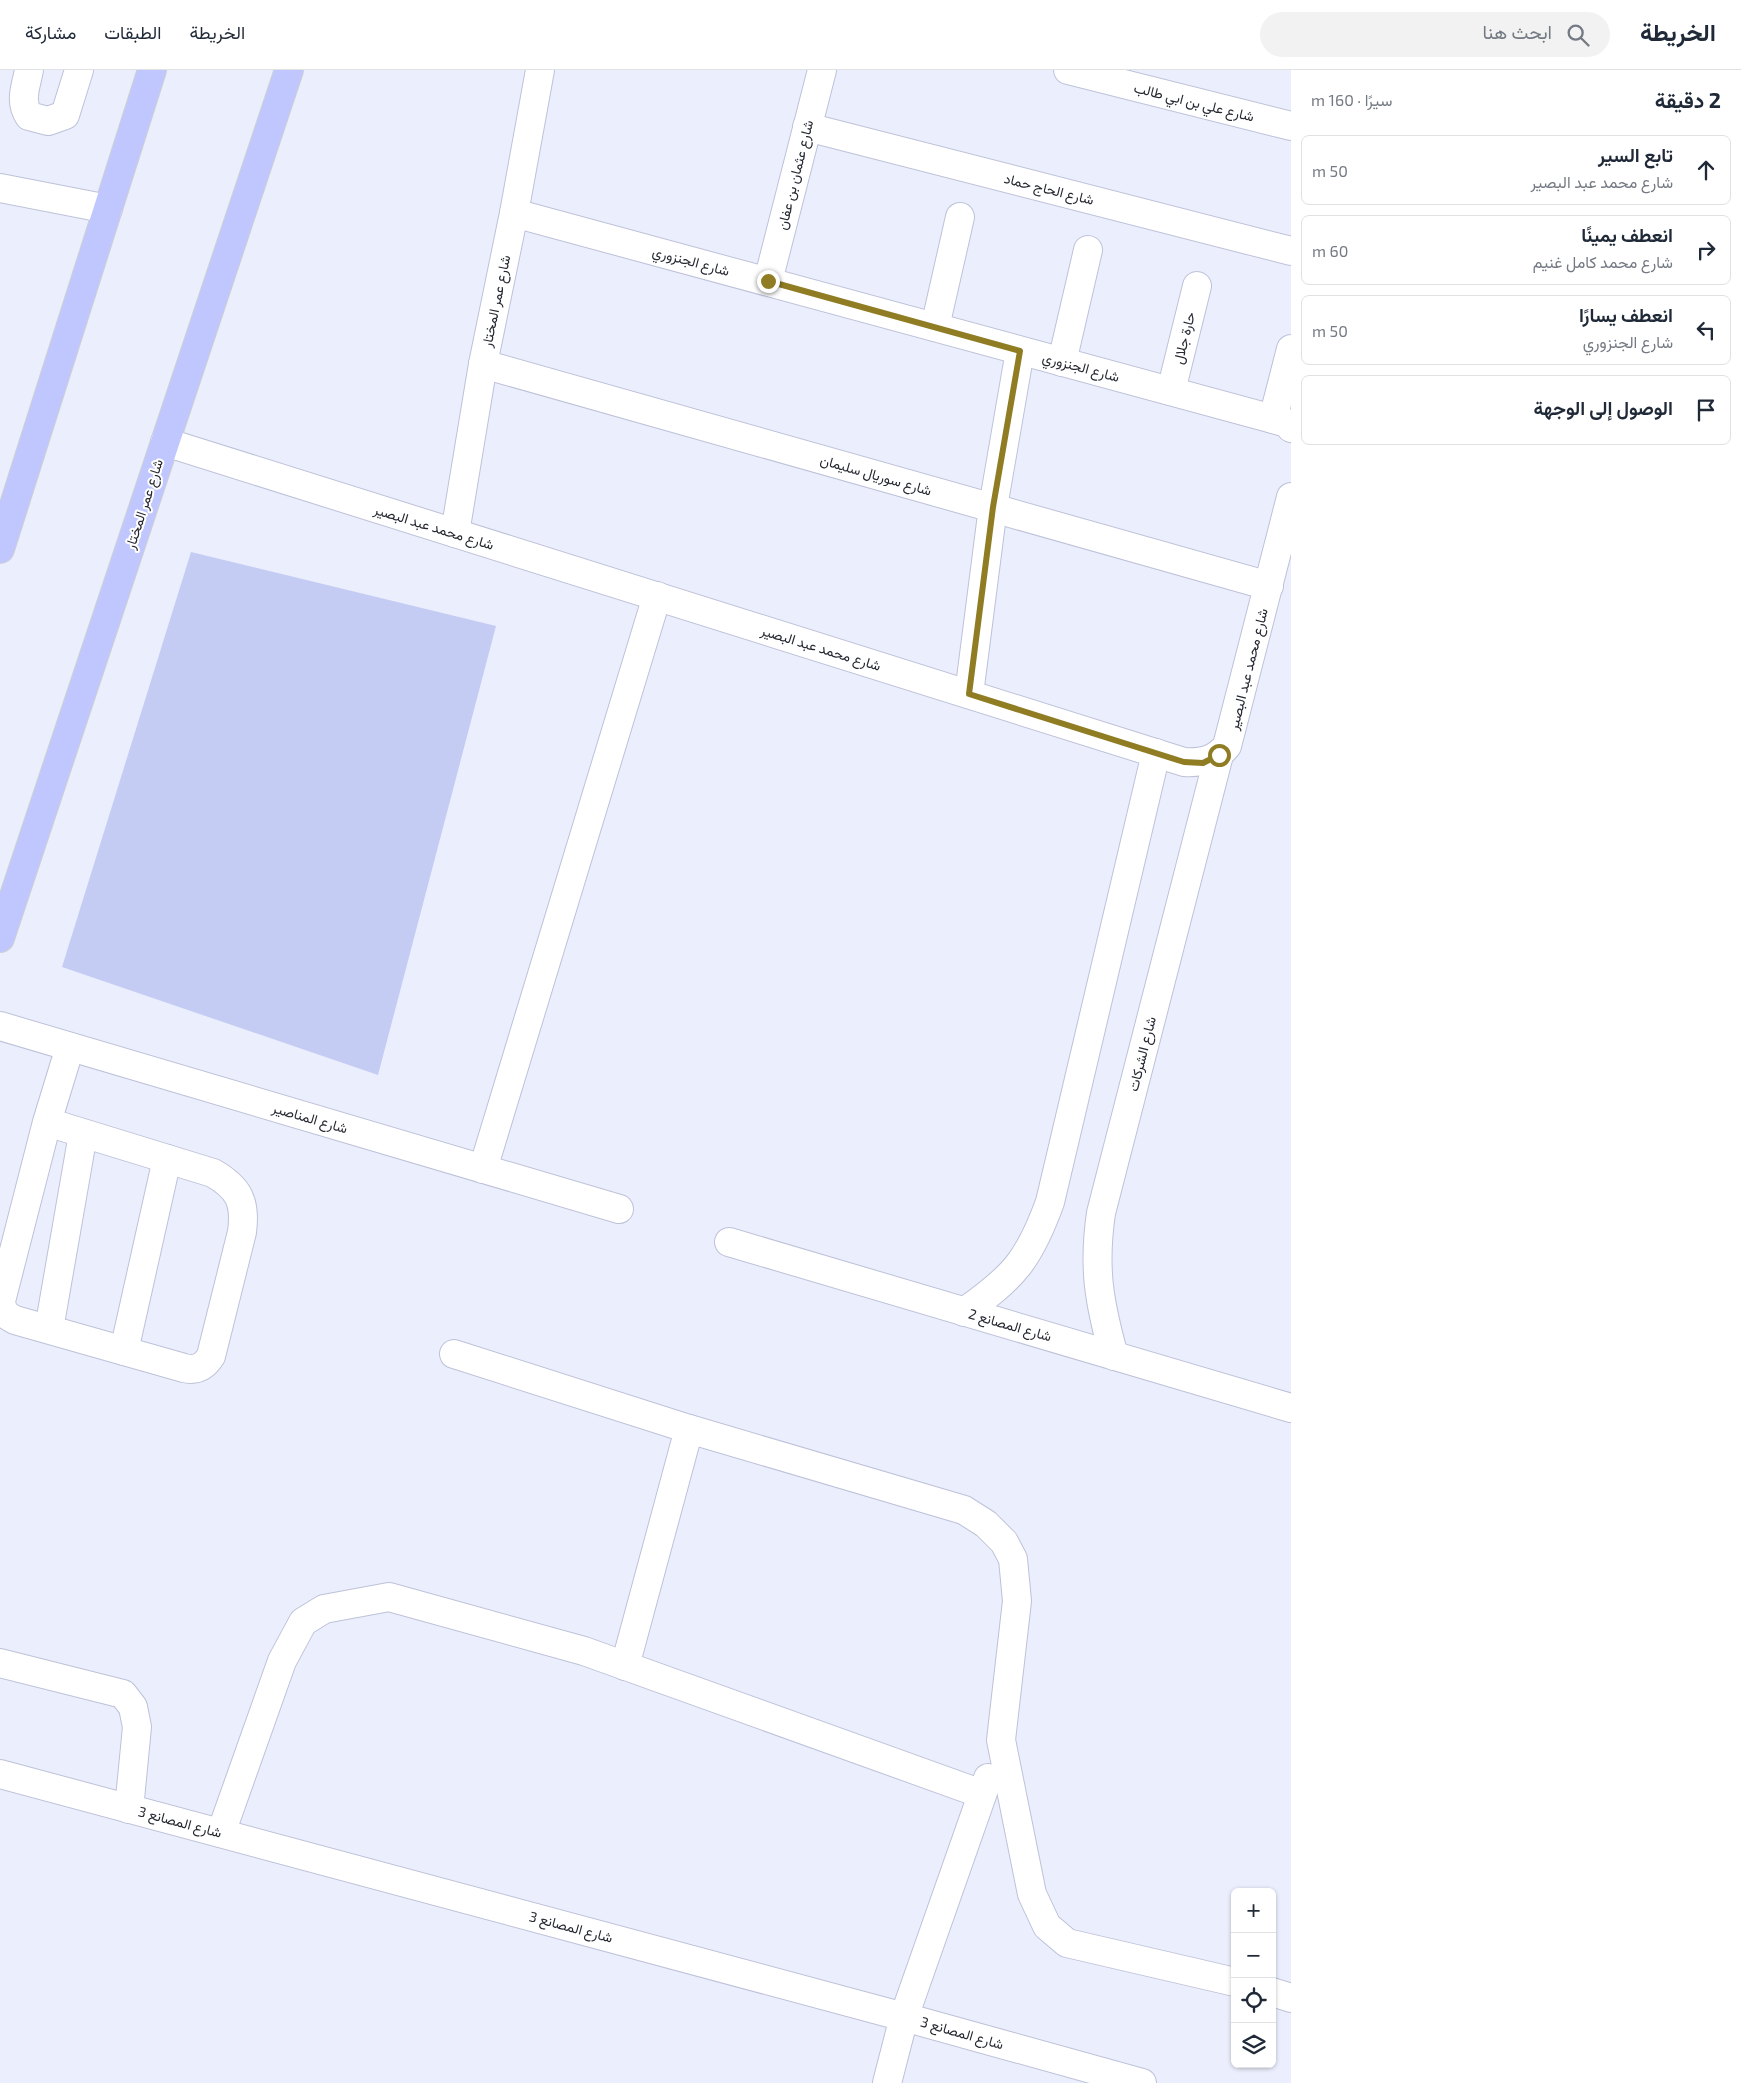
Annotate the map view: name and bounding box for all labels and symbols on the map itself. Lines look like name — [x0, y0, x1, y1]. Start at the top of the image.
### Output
street label: شارع علي بن ابي طالب — [1131, 78, 1256, 129]
street label: شارع عثمان بن عفان — [773, 118, 819, 232]
street label: شارع الحاج حماد — [1002, 169, 1096, 211]
street label: شارع الجنزوري — [650, 242, 731, 283]
street label: شارع عمر المختار — [477, 253, 517, 350]
route end — [757, 270, 780, 293]
street label: حارة جلال — [1169, 310, 1200, 366]
street label: شارع الجنزوري — [1040, 348, 1121, 389]
street label: شارع سوريال سليمان — [818, 450, 934, 501]
street label: شارع عمر المختار — [121, 457, 169, 553]
street label: شارع محمد عبد البصير — [370, 500, 496, 556]
street label: شارع محمد عبد البصير — [1224, 606, 1274, 733]
street label: شارع محمد عبد البصير — [757, 621, 883, 677]
route start — [1208, 744, 1231, 767]
street label: شارع الشركات — [1124, 1015, 1162, 1094]
street label: شارع المناصير — [269, 1098, 350, 1139]
street label: شارع المصانع 2 — [966, 1305, 1054, 1347]
street label: شارع المصانع 3 — [136, 1802, 224, 1844]
street label: شارع المصانع 3 — [527, 1907, 615, 1949]
street label: شارع المصانع 3 — [918, 2013, 1006, 2055]

